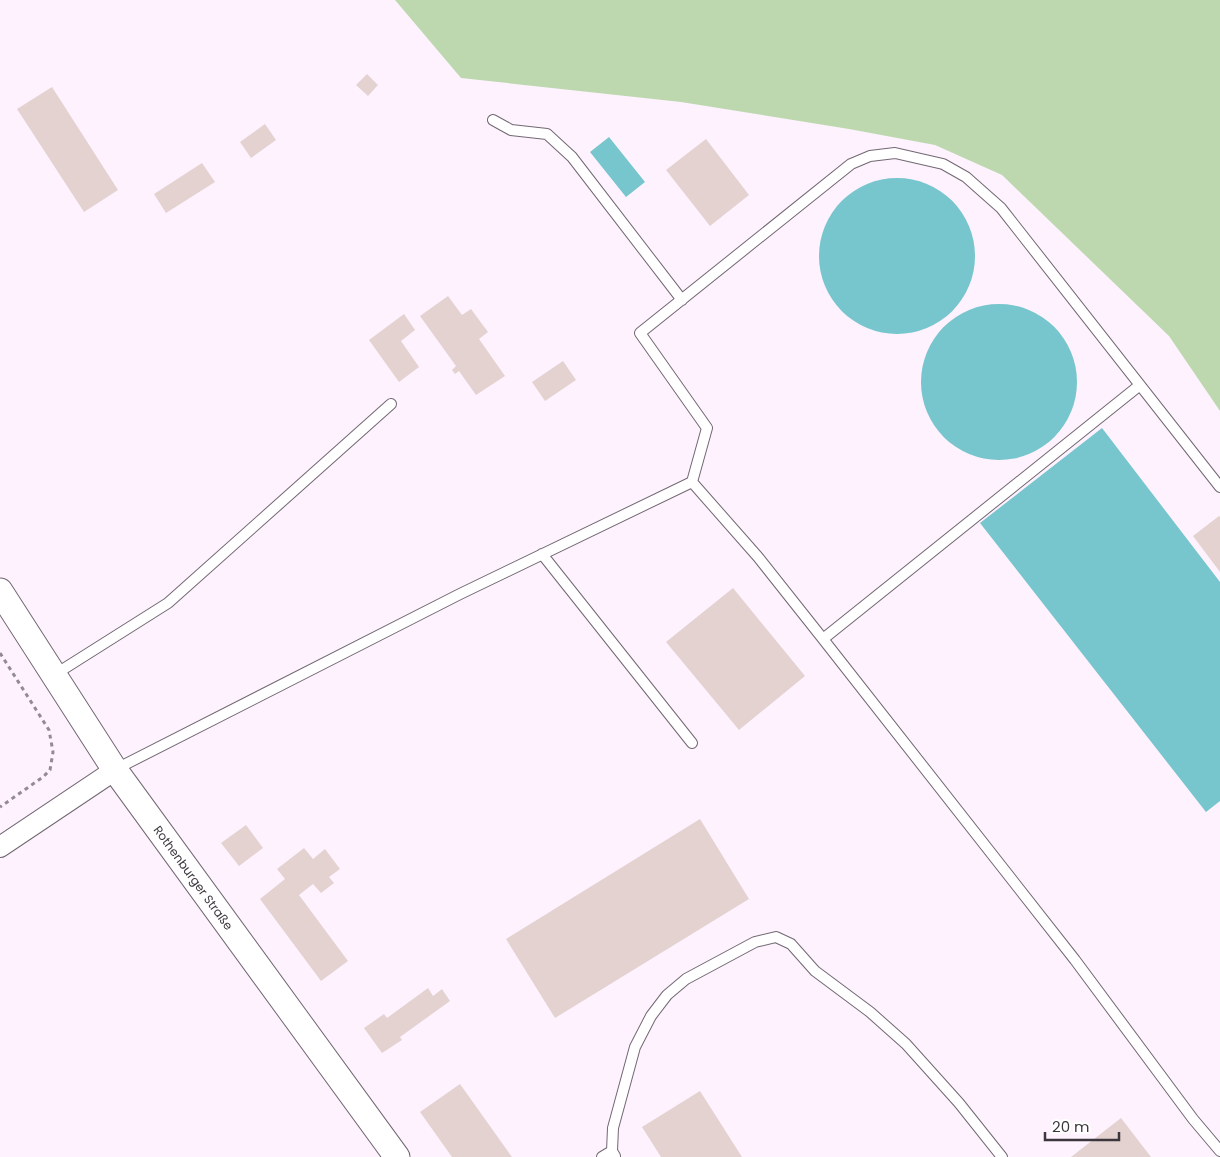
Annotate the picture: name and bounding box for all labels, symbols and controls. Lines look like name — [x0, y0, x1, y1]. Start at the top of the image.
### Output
street label: Rothenburger Straße — [150, 822, 237, 933]
scale bar — [1045, 1110, 1119, 1142]
text: 20 m — [1052, 1116, 1090, 1137]

